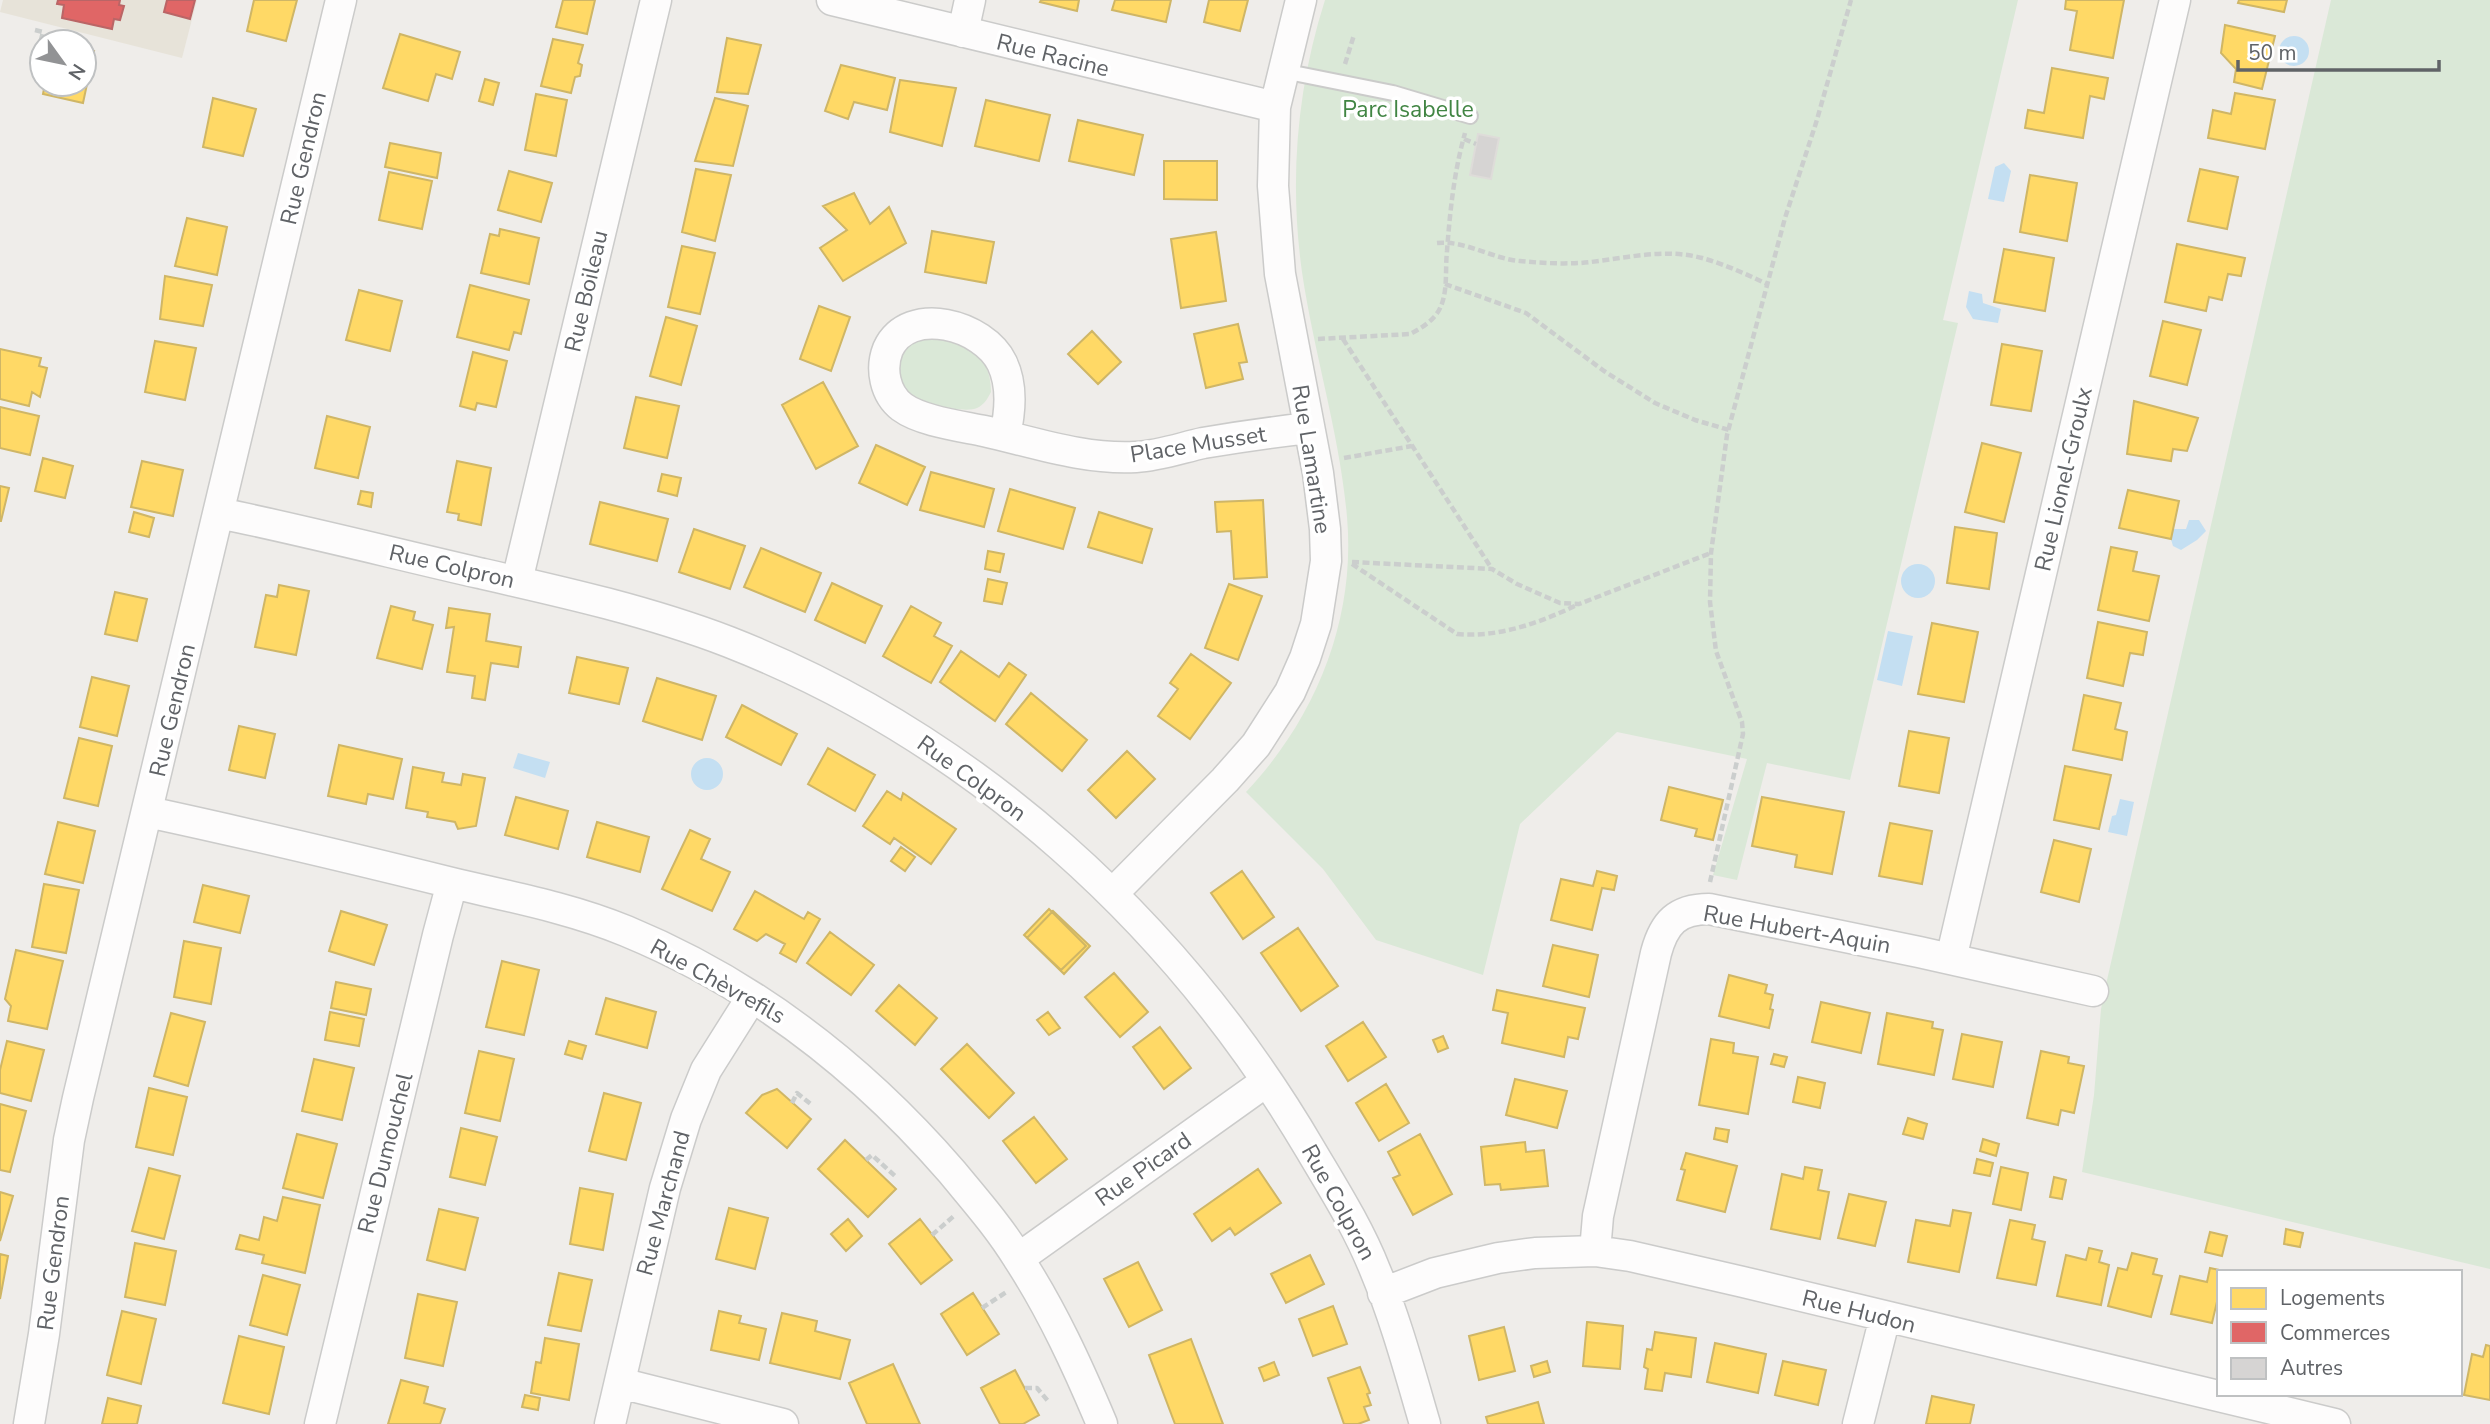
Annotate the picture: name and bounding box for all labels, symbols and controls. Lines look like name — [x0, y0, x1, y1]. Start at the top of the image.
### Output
street label: Rue Racine — [993, 27, 1113, 84]
north arrow — [28, 28, 98, 98]
scale bar — [2238, 28, 2439, 72]
text: 50 m — [2248, 39, 2297, 67]
text: N — [62, 59, 91, 85]
street label: Rue Gendron — [273, 88, 334, 228]
park label: Parc Isabelle — [1342, 94, 1474, 125]
street label: Rue Boileau — [557, 227, 616, 355]
street label: Rue Lamartine — [1284, 382, 1339, 536]
street label: Rue Lionel-Groulx — [2027, 384, 2100, 574]
street label: Place Musset — [1128, 418, 1269, 471]
street label: Rue Colpron — [386, 537, 518, 596]
street label: Rue Gendron — [142, 640, 203, 780]
street label: Rue Colpron — [911, 728, 1033, 829]
street label: Rue Hubert-Aquin — [1701, 898, 1893, 961]
street label: Rue Chèvrefils — [645, 932, 791, 1031]
street label: Rue Dumouchel — [351, 1069, 420, 1237]
street label: Rue Picard — [1089, 1125, 1197, 1214]
street label: Rue Marchand — [629, 1127, 698, 1279]
street label: Rue Colpron — [1294, 1139, 1383, 1266]
street label: Rue Gendron — [30, 1194, 77, 1332]
legend — [2217, 1270, 2462, 1396]
street label: Rue Hudon — [1799, 1282, 1919, 1341]
text: Logements — [2280, 1284, 2385, 1312]
text: Commerces — [2280, 1319, 2390, 1347]
text: Autres — [2280, 1354, 2343, 1382]

